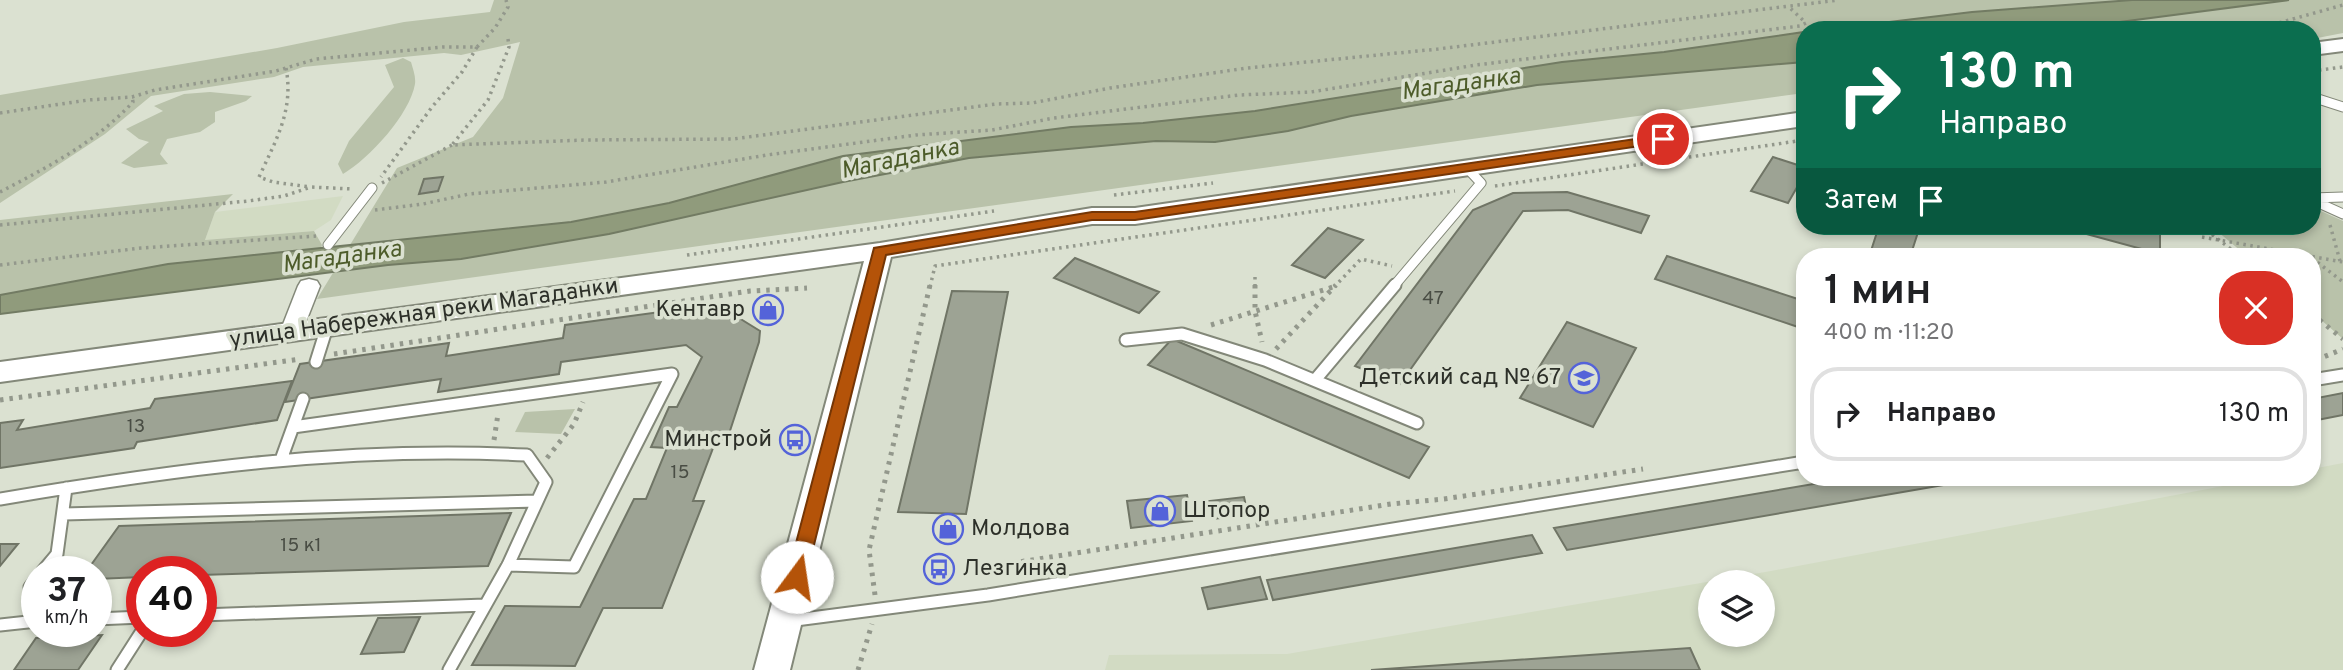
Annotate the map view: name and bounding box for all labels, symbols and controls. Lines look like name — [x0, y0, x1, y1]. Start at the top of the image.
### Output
text: 130 m — [1939, 44, 2075, 106]
icon: right — [1824, 49, 1915, 140]
water label: Магаданка — [1399, 62, 1523, 108]
text: Направо — [1939, 105, 2067, 145]
pin — [1633, 109, 1693, 169]
icon: arrive — [1644, 120, 1682, 158]
water label: Магаданка — [838, 133, 962, 187]
icon: arrive — [1912, 182, 1950, 220]
text: Затем — [1824, 185, 1898, 218]
water label: Магаданка — [280, 235, 404, 281]
text: 1 мин — [1824, 266, 1931, 319]
button: close — [2219, 271, 2293, 345]
street label: улица Набережная реки Магаданки — [228, 272, 620, 356]
house number: 47 — [1422, 287, 1444, 311]
shop icon: Кентавр — [751, 293, 785, 327]
place label: Кентавр — [655, 296, 745, 325]
text: 400 m · 11:20 — [1824, 319, 1955, 348]
school or university icon: Детский сад № 67 — [1567, 361, 1601, 395]
place label: Детский сад № 67 — [1359, 364, 1561, 393]
icon: right — [1828, 395, 1866, 433]
text: Направо — [1887, 398, 1996, 431]
text: 130 m — [2219, 398, 2289, 431]
house number: 13 — [127, 415, 145, 439]
bus stop icon: Минстрой — [778, 423, 812, 457]
place label: Минстрой — [664, 426, 772, 455]
house number: 15 — [671, 461, 689, 485]
shop icon: Штопор — [1143, 494, 1177, 528]
place label: Штопор — [1183, 497, 1270, 526]
shop icon: Молдова — [931, 512, 965, 546]
place label: Молдова — [971, 515, 1070, 544]
house number: 15 к1 — [280, 534, 322, 558]
position arrow — [760, 540, 834, 614]
bus stop icon: Лезгинка — [922, 552, 956, 586]
place label: Лезгинка — [962, 555, 1067, 584]
speed limit sign: 40 — [126, 556, 217, 647]
text: 37 — [47, 570, 86, 614]
map controls — [1698, 570, 1775, 647]
button: layers — [1698, 570, 1775, 647]
text: km/h — [45, 607, 88, 630]

